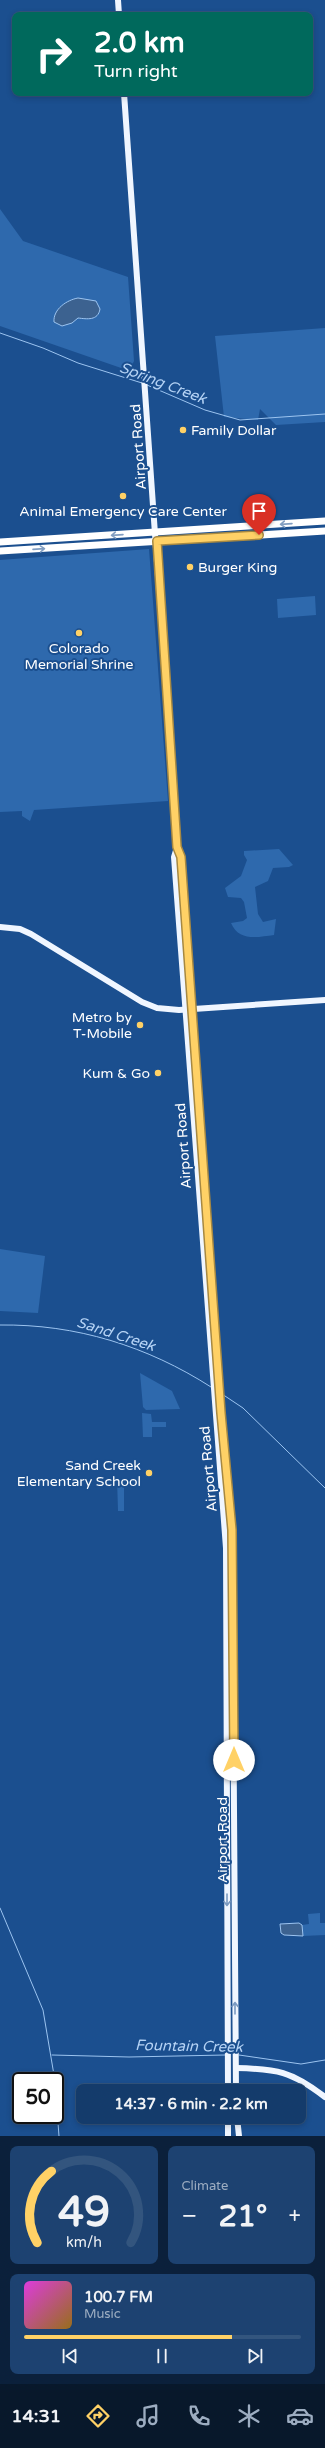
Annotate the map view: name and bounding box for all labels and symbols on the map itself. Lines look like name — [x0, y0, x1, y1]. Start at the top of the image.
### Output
water label: Spring Creek — [117, 358, 211, 408]
street label: Airport Road — [127, 403, 150, 490]
place label: Family Dollar — [191, 422, 277, 439]
marker: Family Dollar — [178, 425, 188, 435]
marker: Animal Emergency Care Center — [118, 491, 128, 501]
pin — [242, 494, 276, 535]
place label: Animal Emergency Care Center — [19, 503, 227, 520]
one-way arrow — [280, 520, 293, 527]
one-way arrow — [111, 531, 124, 538]
one-way arrow — [32, 545, 45, 553]
place label: Burger King — [198, 559, 277, 576]
marker: Burger King — [185, 562, 195, 572]
marker: Colorado Memorial Shrine — [74, 628, 84, 638]
place label: Colorado Memorial Shrine — [25, 640, 133, 673]
place label: Metro by T-Mobile — [72, 1009, 132, 1042]
marker: Metro by T-Mobile — [135, 1020, 145, 1030]
place label: Kum & Go — [83, 1065, 150, 1082]
marker: Kum & Go — [153, 1068, 163, 1078]
street label: Airport Road — [172, 1102, 195, 1189]
water label: Sand Creek — [75, 1313, 159, 1356]
street label: Airport Road — [196, 1425, 221, 1513]
place label: Sand Creek Elementary School — [17, 1457, 141, 1490]
marker: Sand Creek Elementary School — [144, 1468, 154, 1478]
position arrow — [213, 1739, 255, 1781]
street label: Airport Road — [214, 1797, 231, 1883]
one-way arrow — [223, 1893, 231, 1906]
one-way arrow — [231, 2002, 239, 2015]
water label: Fountain Creek — [135, 2036, 245, 2056]
speed limit sign: 50 — [12, 2072, 64, 2124]

